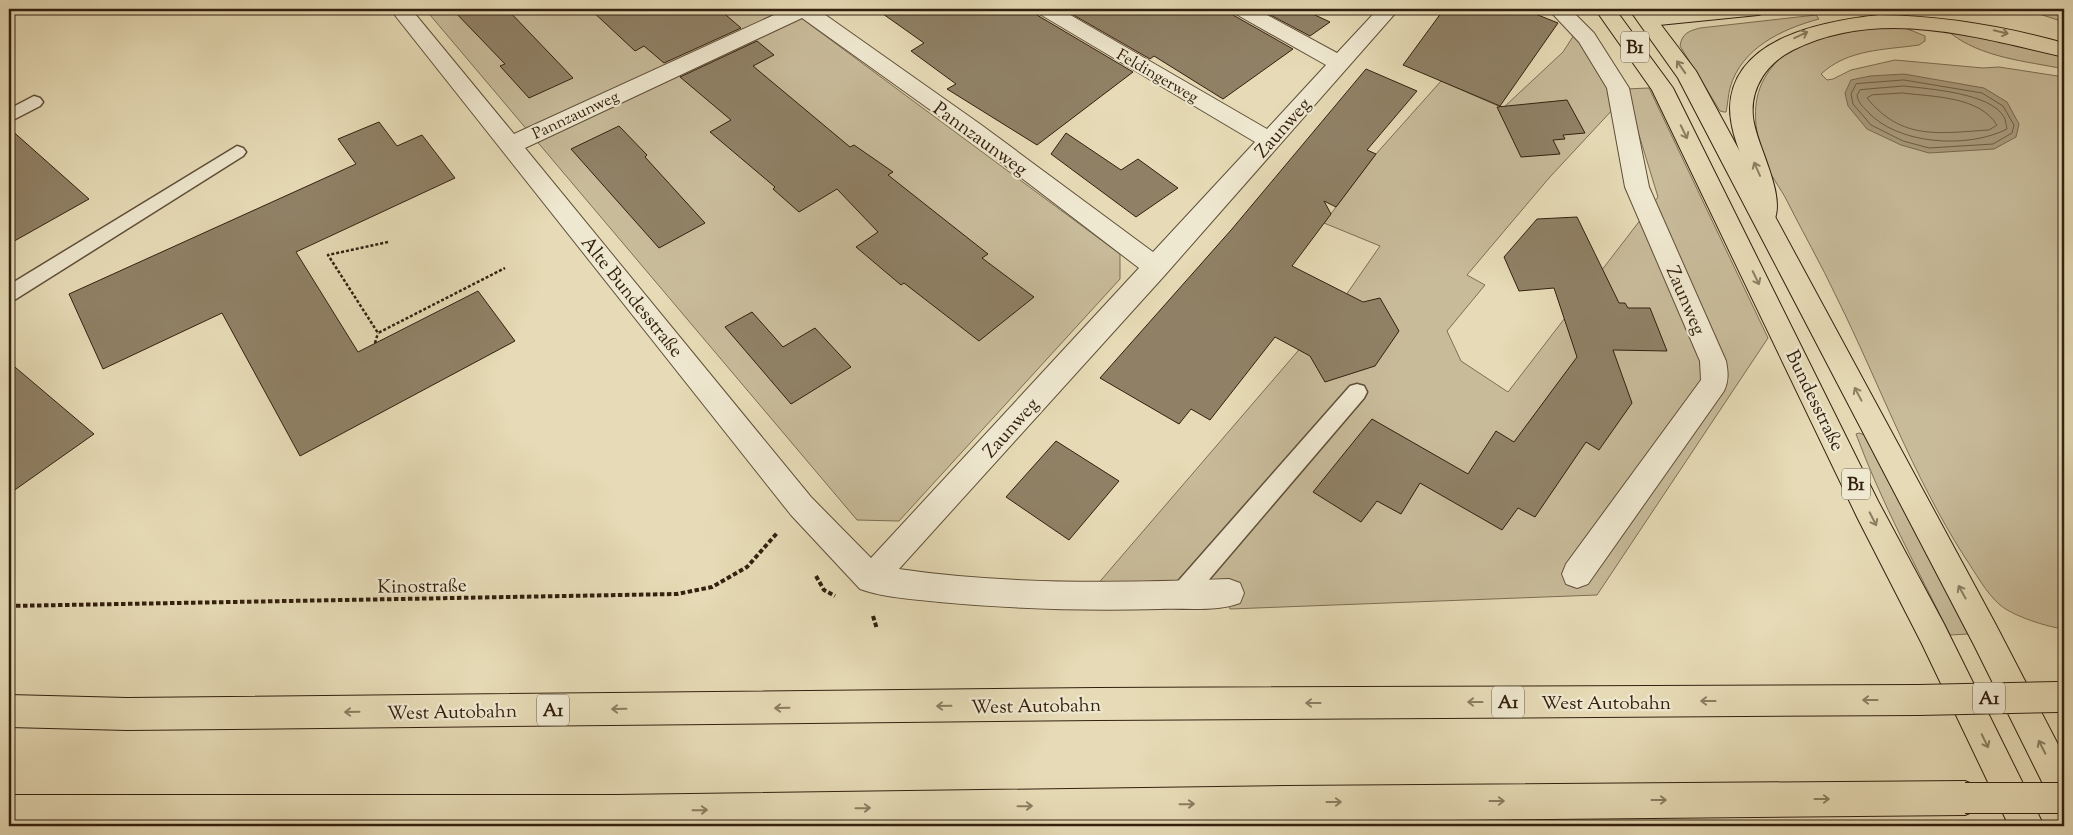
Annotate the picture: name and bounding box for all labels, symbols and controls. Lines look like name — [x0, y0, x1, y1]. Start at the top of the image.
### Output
one-way arrow — [1992, 28, 2008, 37]
one-way arrow — [1793, 30, 1808, 39]
road number: B1 — [1621, 32, 1649, 62]
street label: Feldingerweg — [1112, 44, 1202, 110]
one-way arrow — [1676, 60, 1686, 74]
street label: Pannzaunweg — [529, 86, 623, 146]
street label: Zaunweg — [1250, 93, 1318, 165]
street label: Pannzaunweg — [927, 97, 1032, 183]
one-way arrow — [1680, 124, 1689, 139]
one-way arrow — [1751, 162, 1761, 177]
street label: Alte Bundesstraße — [574, 231, 689, 364]
street label: Zaunweg — [1658, 262, 1711, 340]
one-way arrow — [1751, 270, 1761, 285]
street label: Bundesstraße — [1778, 346, 1850, 456]
one-way arrow — [1853, 387, 1862, 402]
street label: Zaunweg — [978, 393, 1046, 465]
road number: B1 — [1842, 468, 1870, 499]
one-way arrow — [1869, 511, 1878, 526]
street label: Kinostraße — [377, 573, 467, 602]
one-way arrow — [1957, 585, 1967, 600]
road number: A1 — [1973, 682, 2005, 714]
road number: A1 — [1492, 686, 1524, 718]
street label: West Autobahn — [1541, 691, 1671, 718]
street label: West Autobahn — [971, 693, 1101, 722]
road number: A1 — [537, 694, 569, 726]
one-way arrow — [1863, 695, 1879, 705]
one-way arrow — [1700, 696, 1716, 706]
one-way arrow — [1468, 697, 1484, 707]
one-way arrow — [1305, 698, 1322, 708]
street label: West Autobahn — [387, 699, 517, 728]
one-way arrow — [936, 701, 952, 711]
one-way arrow — [774, 703, 790, 713]
one-way arrow — [611, 704, 628, 714]
one-way arrow — [344, 707, 360, 717]
one-way arrow — [1981, 733, 1990, 748]
one-way arrow — [2037, 740, 2046, 755]
one-way arrow — [1814, 794, 1830, 804]
one-way arrow — [1651, 795, 1667, 805]
one-way arrow — [1488, 796, 1505, 806]
one-way arrow — [1326, 797, 1342, 807]
one-way arrow — [1179, 799, 1195, 809]
one-way arrow — [1016, 801, 1033, 811]
one-way arrow — [854, 803, 870, 813]
one-way arrow — [692, 806, 708, 815]

